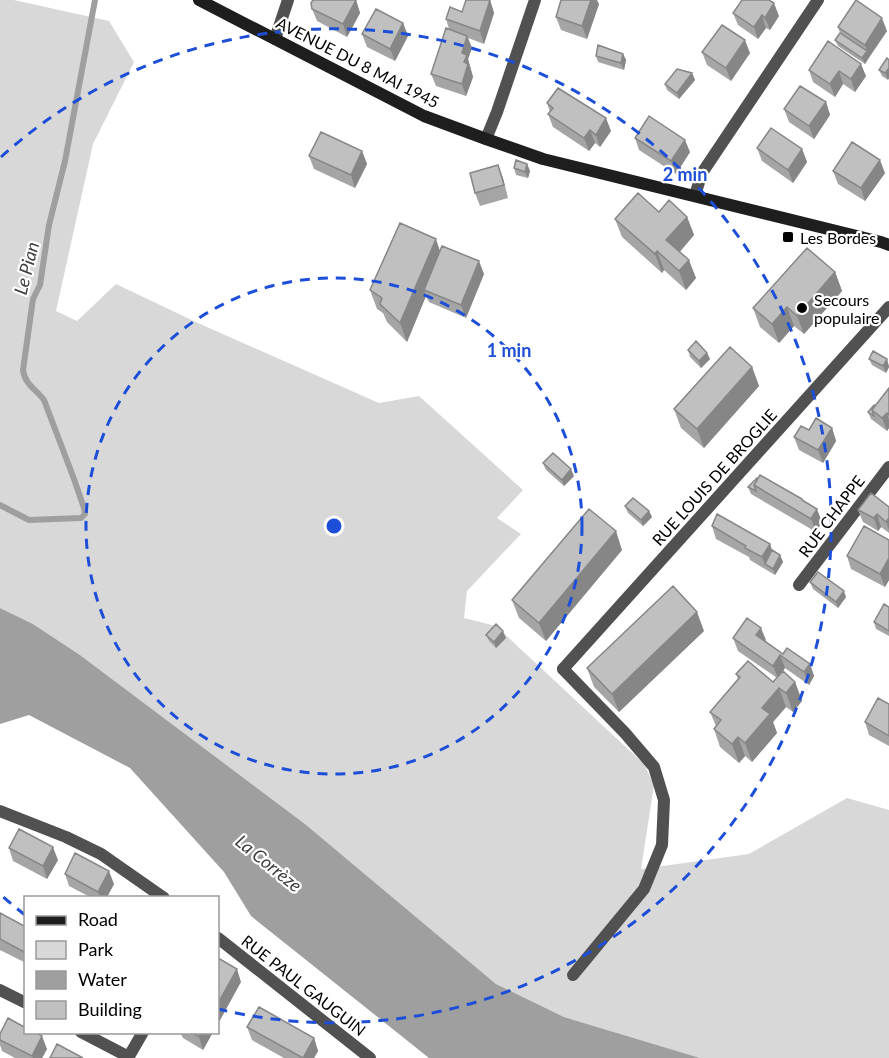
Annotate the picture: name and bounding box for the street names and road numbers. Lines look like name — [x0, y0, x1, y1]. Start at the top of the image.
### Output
street label: AVENUE DU 8 MAI 1945 — [273, 13, 443, 111]
street label: RUE LOUIS DE BROGLIE — [648, 405, 780, 549]
street label: RUE CHAPPE — [794, 471, 868, 561]
street label: RUE PAUL GAUGUIN — [238, 931, 370, 1039]

